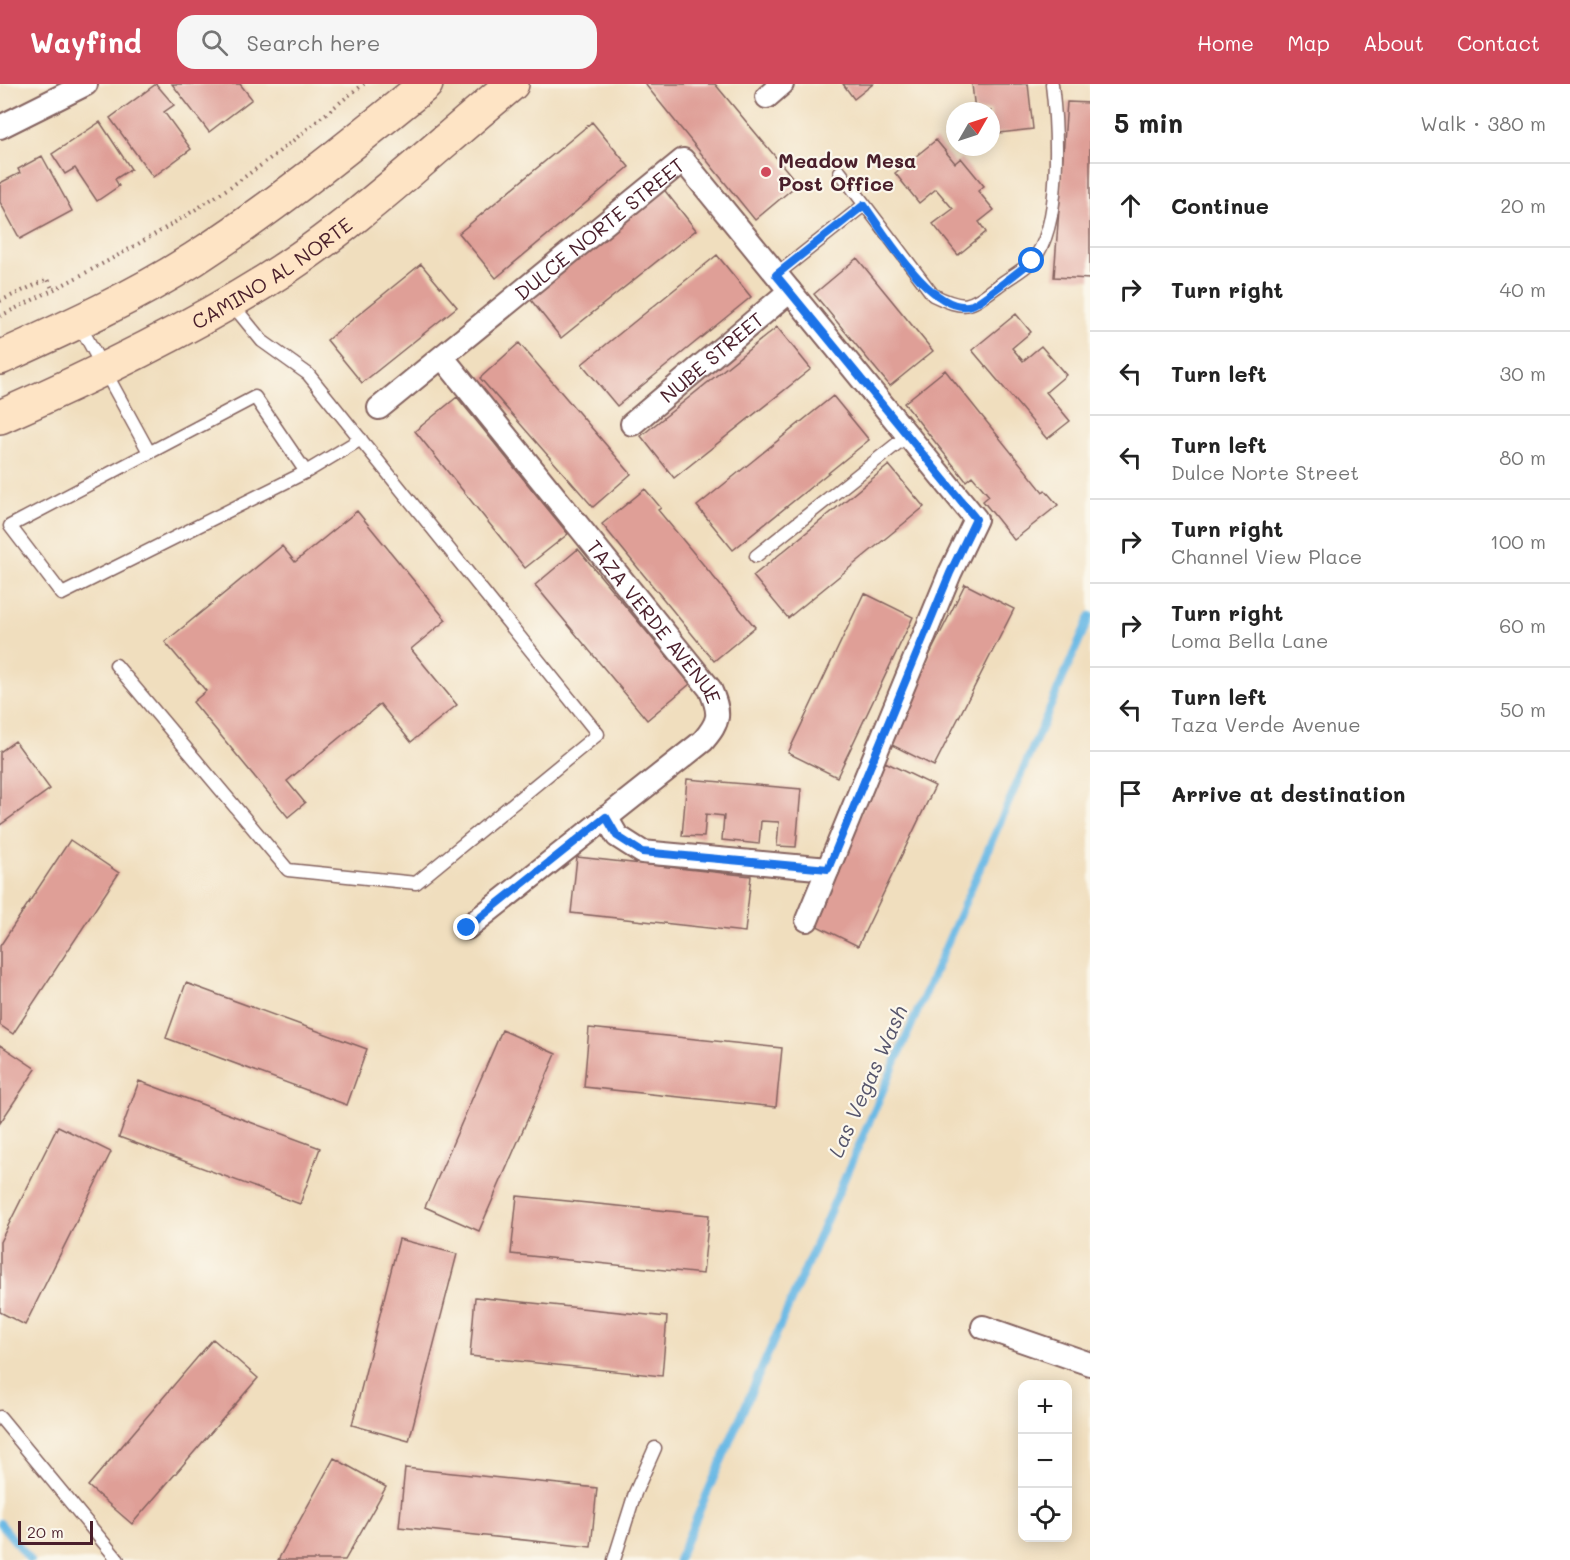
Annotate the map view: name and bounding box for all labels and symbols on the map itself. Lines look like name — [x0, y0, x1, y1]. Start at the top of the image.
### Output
north arrow — [946, 102, 1000, 156]
place label: Meadow Mesa Post Office — [778, 147, 916, 196]
street label: DULCE NORTE STREET — [509, 152, 689, 305]
marker: Meadow Mesa Post Office — [759, 165, 773, 179]
street label: CAMINO AL NORTE — [187, 211, 357, 335]
route start — [1018, 247, 1044, 273]
street label: NUBE STREET — [654, 306, 769, 408]
street label: TAZA VERDE AVENUE — [582, 534, 727, 707]
route end — [453, 914, 479, 940]
water label: Las Vegas Wash — [821, 1001, 913, 1161]
scale bar — [18, 1518, 93, 1546]

